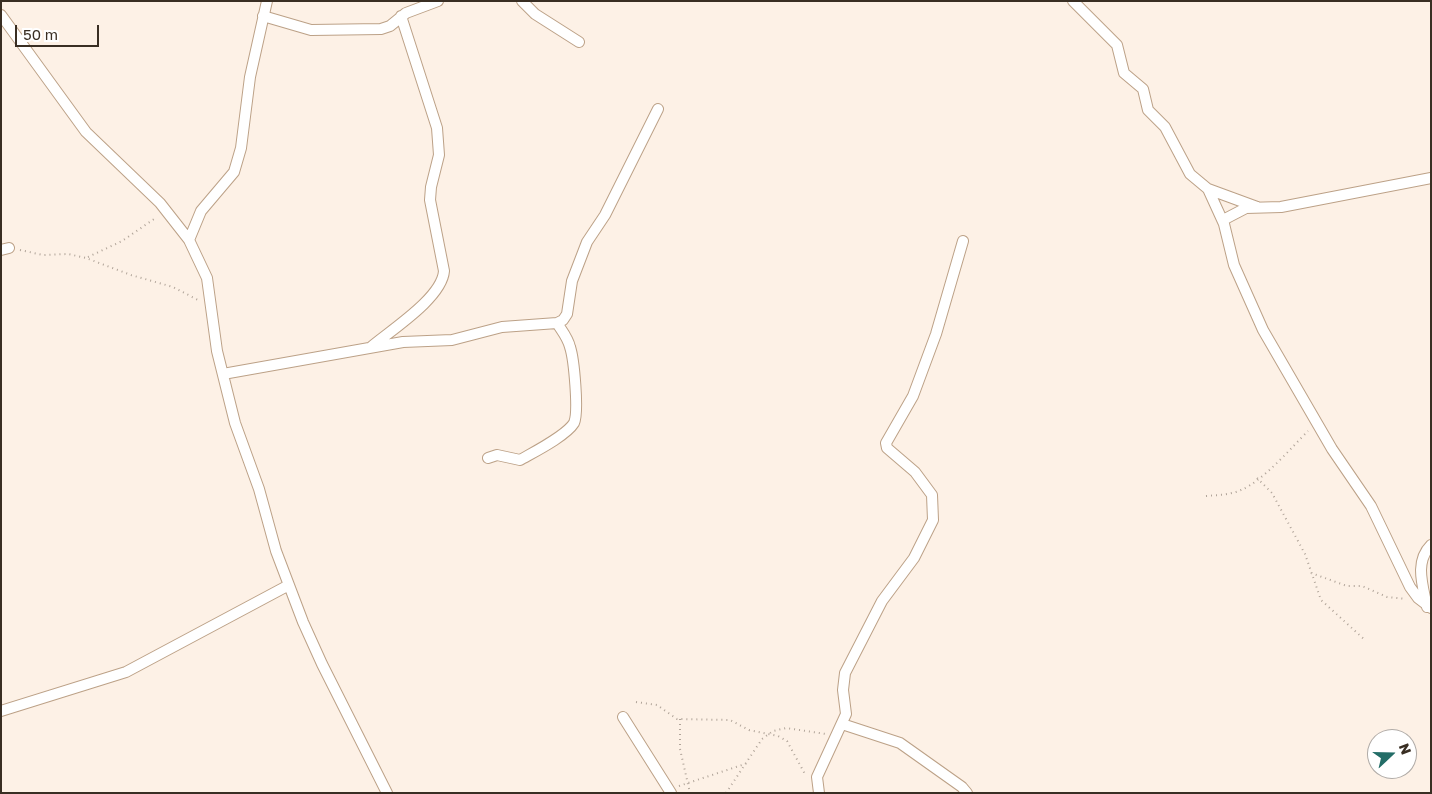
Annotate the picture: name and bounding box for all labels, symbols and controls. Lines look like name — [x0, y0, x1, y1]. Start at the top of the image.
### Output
scale bar — [18, 15, 101, 47]
text: 50 m — [23, 25, 58, 43]
north arrow — [1367, 729, 1417, 779]
text: N — [1396, 741, 1415, 757]

